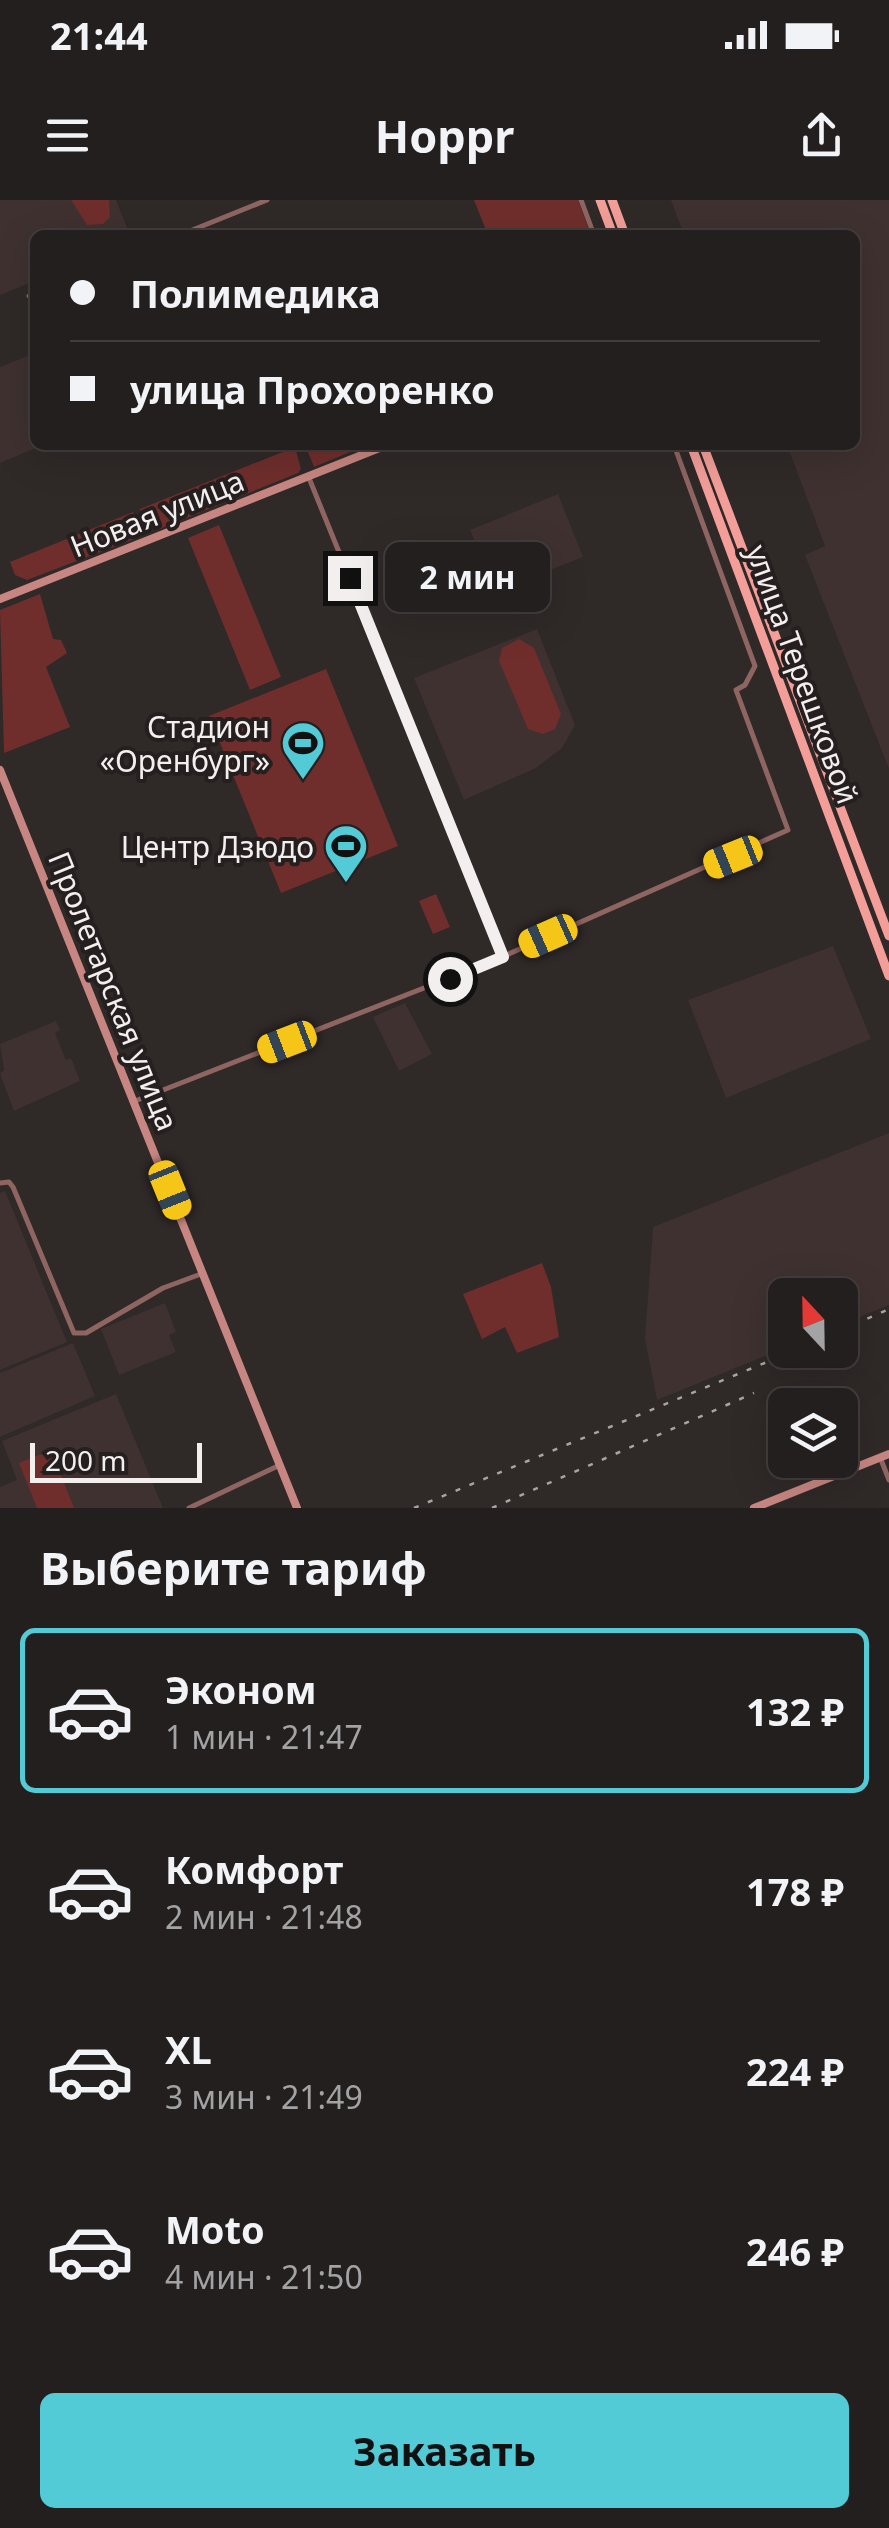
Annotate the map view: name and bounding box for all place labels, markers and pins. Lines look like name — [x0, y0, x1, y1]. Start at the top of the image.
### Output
place label: Стадион «Оренбург» — [100, 706, 270, 781]
sports icon: Стадион «Оренбург» — [280, 720, 326, 781]
sports icon: Центр Дзюдо — [323, 823, 369, 884]
place label: Центр Дзюдо — [121, 826, 314, 867]

